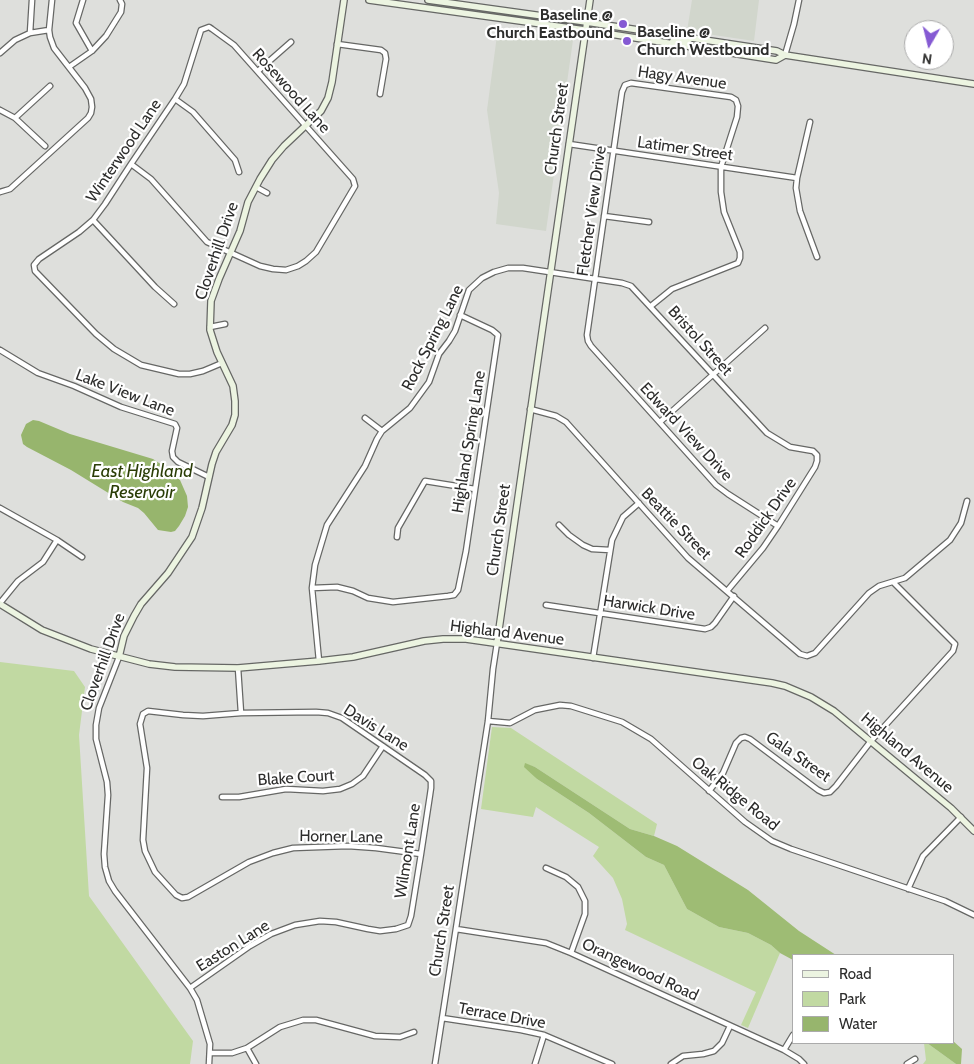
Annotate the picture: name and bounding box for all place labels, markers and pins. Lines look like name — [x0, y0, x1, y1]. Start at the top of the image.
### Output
place label: Baseline @ Church Eastbound — [486, 5, 613, 43]
marker: Baseline @ Church Eastbound — [617, 18, 629, 30]
place label: Baseline @ Church Westbound — [637, 22, 770, 60]
marker: Baseline @ Church Westbound — [621, 35, 633, 47]

